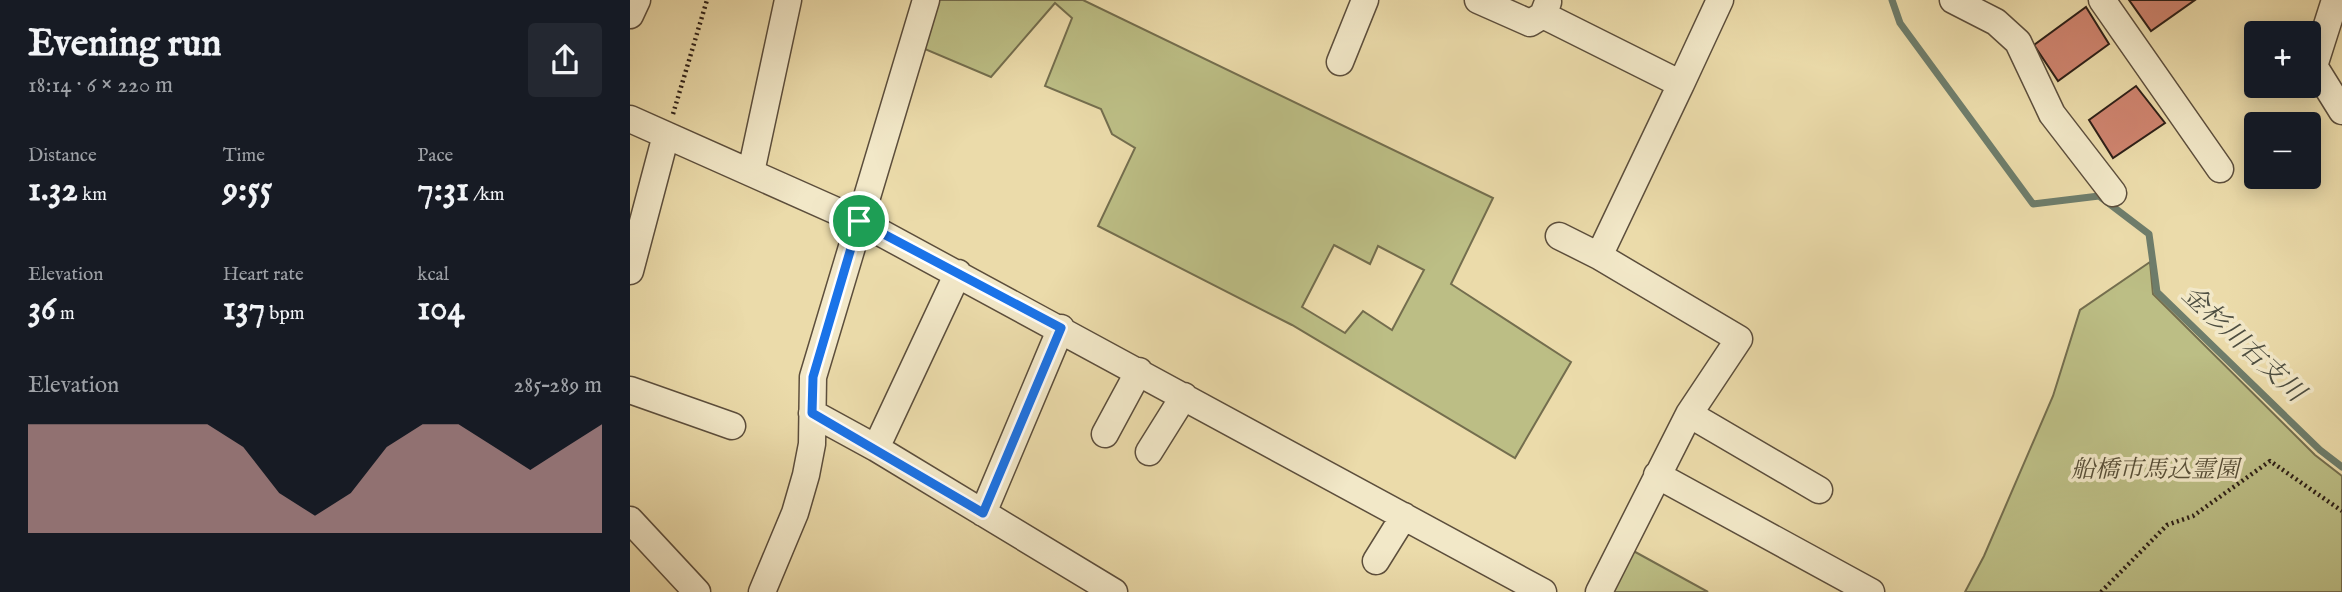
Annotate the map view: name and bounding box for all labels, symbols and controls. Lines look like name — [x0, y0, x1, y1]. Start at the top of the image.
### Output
text: Evening run — [28, 21, 222, 69]
map controls — [2244, 21, 2321, 189]
button: + — [2244, 21, 2321, 98]
button: share — [528, 23, 602, 97]
text: 18:14 · 6 × 220 m — [28, 71, 173, 100]
button: − — [2244, 112, 2321, 189]
text: Distance — [28, 144, 97, 168]
text: Time — [223, 144, 265, 168]
text: Pace — [417, 144, 453, 168]
text: 1.32 — [28, 168, 78, 213]
text: 9:55 — [223, 168, 273, 213]
text: 7:31 — [417, 168, 469, 213]
text: km — [78, 183, 107, 207]
text: /km — [469, 183, 505, 207]
pin — [829, 191, 889, 251]
icon: arrive — [840, 202, 878, 240]
text: Elevation — [28, 263, 103, 287]
text: Heart rate — [223, 263, 304, 287]
text: kcal — [417, 263, 449, 287]
water label: 金杉川右支川 — [2175, 279, 2313, 411]
text: 36 — [28, 287, 56, 332]
text: 137 — [223, 287, 265, 332]
text: 104 — [417, 287, 465, 332]
text: m — [56, 302, 75, 326]
text: bpm — [265, 302, 304, 326]
text: Elevation — [28, 371, 119, 400]
text: 285–289 m — [514, 371, 602, 400]
park label: 船橋市馬込霊園 — [2071, 455, 2243, 486]

